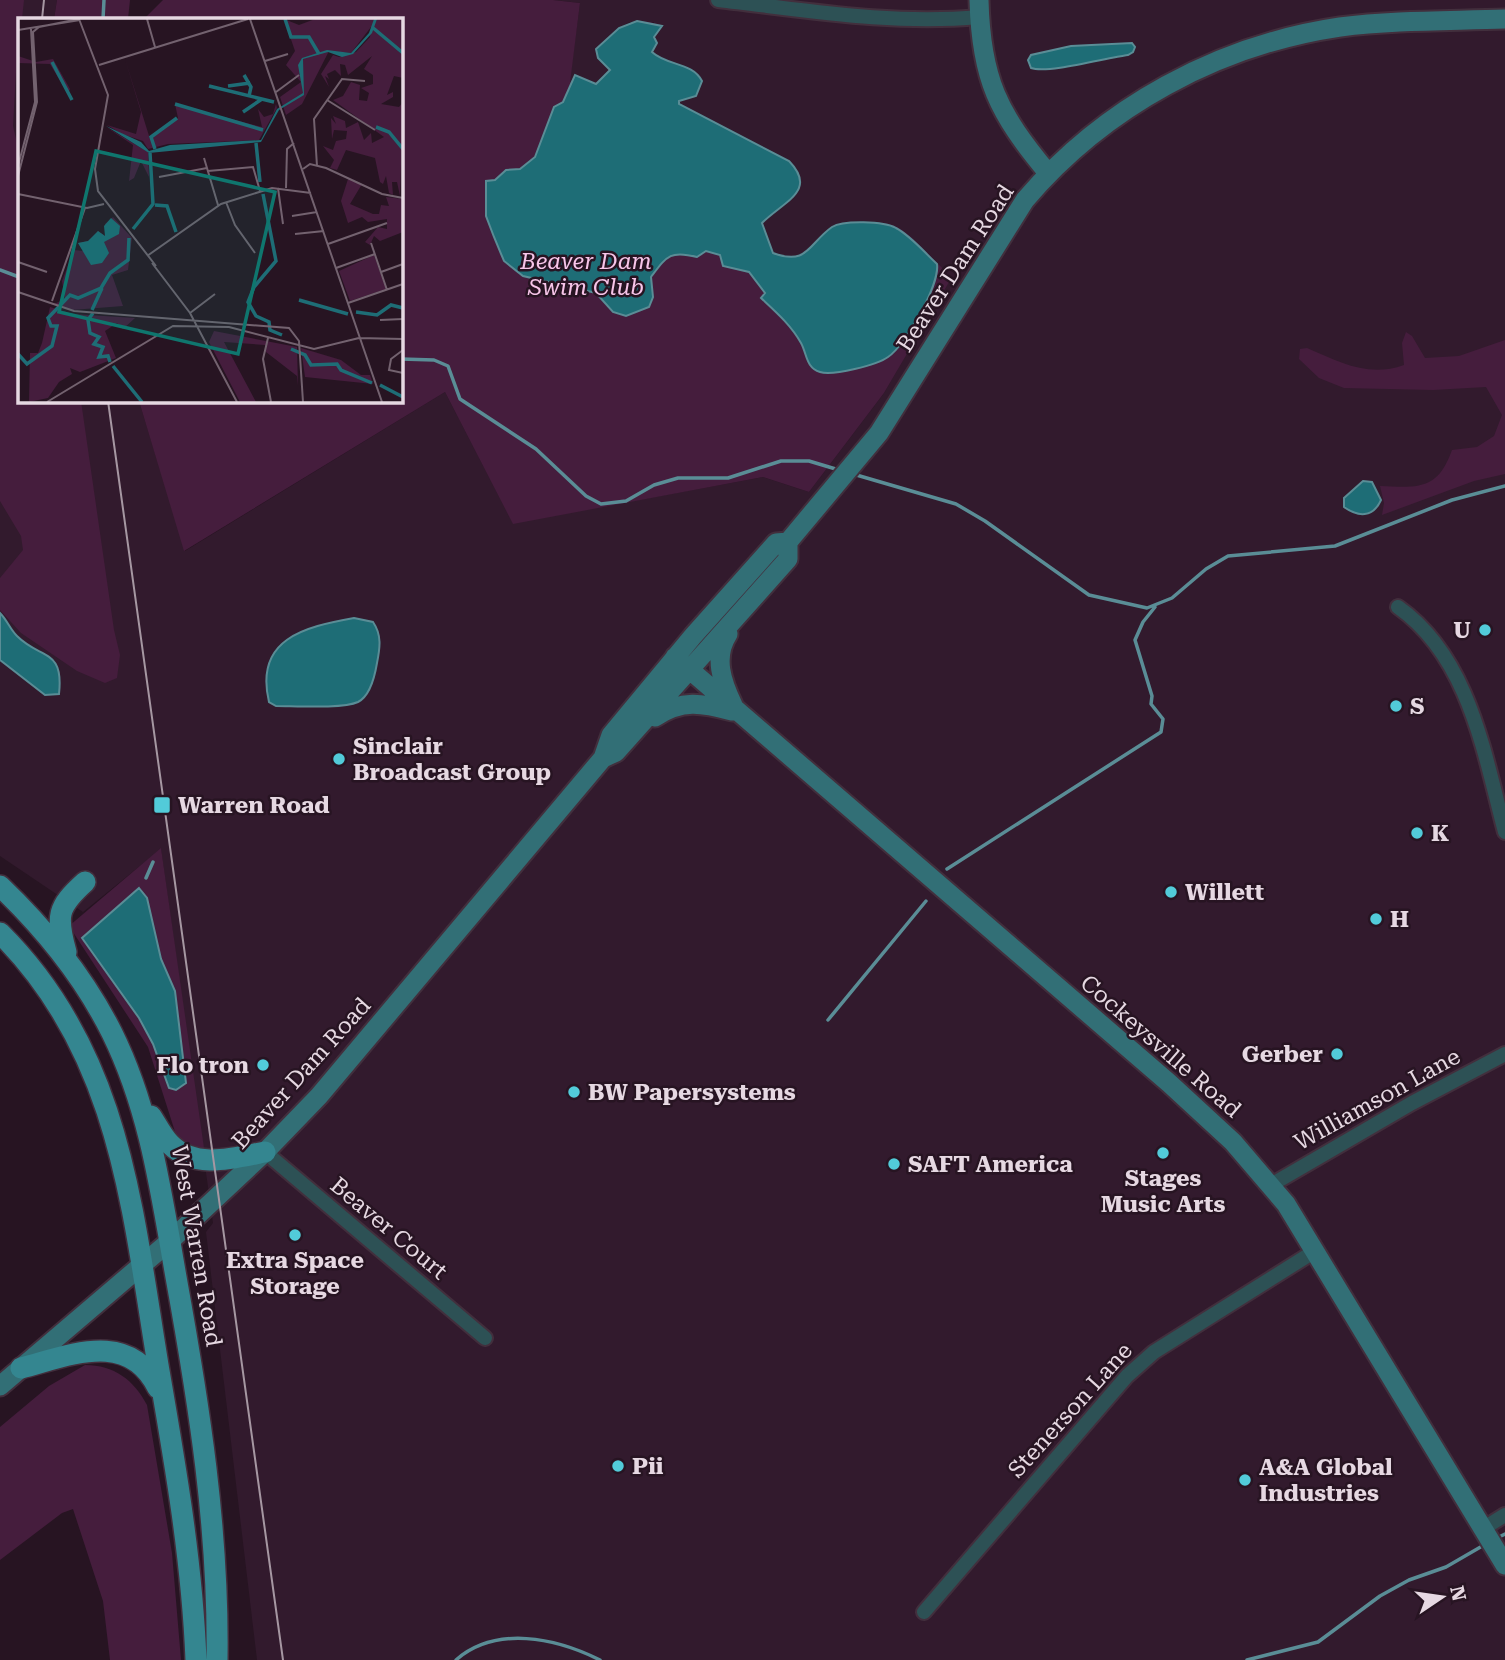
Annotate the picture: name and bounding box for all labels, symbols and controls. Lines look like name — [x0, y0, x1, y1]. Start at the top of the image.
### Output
inset map — [18, 18, 402, 402]
street label: Beaver Dam Road — [891, 179, 1020, 357]
park label: Beaver Dam Swim Club — [519, 248, 652, 301]
place label: U — [1453, 617, 1471, 644]
marker: U — [1477, 622, 1493, 638]
place label: S — [1410, 693, 1424, 720]
marker: S — [1388, 698, 1404, 714]
place label: Sinclair Broadcast Group — [353, 733, 551, 786]
marker: Sinclair Broadcast Group — [331, 751, 347, 767]
place label: Warren Road — [178, 792, 330, 819]
marker: Warren Road — [152, 795, 172, 815]
place label: K — [1431, 820, 1449, 847]
marker: K — [1409, 825, 1425, 841]
place label: Willett — [1185, 879, 1264, 906]
marker: Willett — [1163, 884, 1179, 900]
place label: H — [1390, 906, 1409, 933]
marker: H — [1368, 911, 1384, 927]
street label: Cockeysville Road — [1075, 969, 1247, 1124]
street label: Beaver Dam Road — [226, 992, 377, 1155]
place label: Gerber — [1242, 1041, 1323, 1068]
street label: Williamson Lane — [1290, 1043, 1465, 1156]
marker: Gerber — [1329, 1046, 1345, 1062]
place label: Flo tron — [156, 1052, 250, 1079]
marker: Flo tron — [255, 1057, 271, 1073]
place label: BW Papersystems — [588, 1079, 796, 1106]
marker: BW Papersystems — [566, 1084, 582, 1100]
street label: West Warren Road — [166, 1143, 228, 1349]
marker: Stages Music Arts — [1155, 1145, 1171, 1161]
place label: SAFT America — [908, 1151, 1073, 1178]
marker: SAFT America — [886, 1156, 902, 1172]
place label: Stages Music Arts — [1101, 1165, 1225, 1218]
street label: Beaver Court — [325, 1172, 453, 1285]
marker: Extra Space Storage — [287, 1227, 303, 1243]
place label: Extra Space Storage — [226, 1247, 364, 1300]
street label: Stenerson Lane — [1003, 1337, 1138, 1483]
place label: Pii — [632, 1453, 664, 1480]
place label: A&A Global Industries — [1259, 1454, 1393, 1507]
marker: Pii — [610, 1458, 626, 1474]
marker: A&A Global Industries — [1237, 1472, 1253, 1488]
north arrow — [1407, 1562, 1477, 1632]
text: N — [1445, 1584, 1471, 1603]

